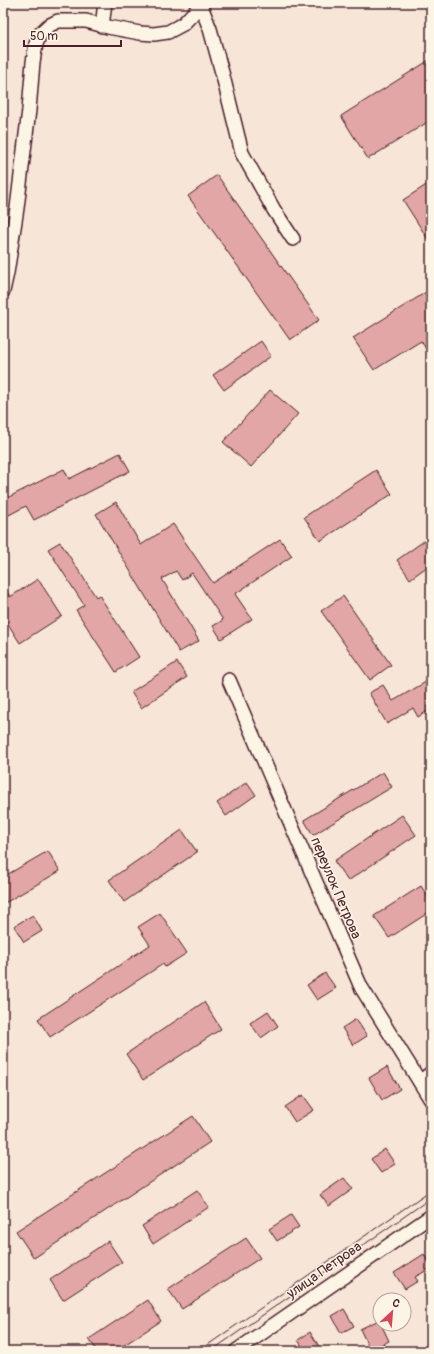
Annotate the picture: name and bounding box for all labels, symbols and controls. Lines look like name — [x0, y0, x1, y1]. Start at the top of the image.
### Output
scale bar — [24, 22, 121, 48]
text: 50 m — [30, 29, 58, 44]
street label: переулок Петрова — [307, 835, 365, 941]
street label: улица Петрова — [282, 1238, 365, 1303]
north arrow — [372, 1292, 412, 1332]
text: С — [390, 1296, 402, 1311]

